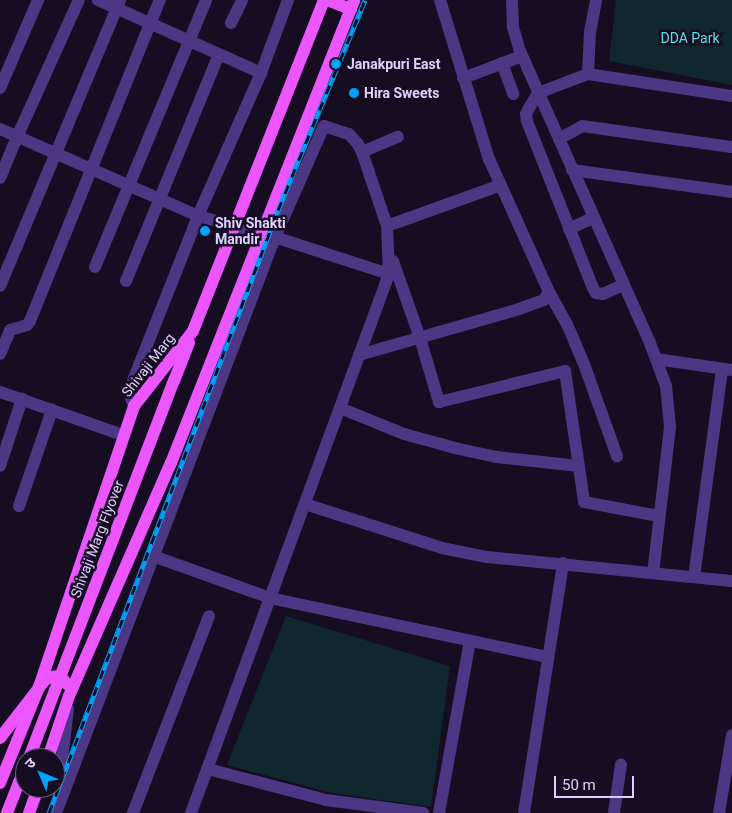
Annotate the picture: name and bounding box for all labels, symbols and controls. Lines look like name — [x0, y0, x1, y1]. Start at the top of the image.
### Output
park label: DDA Park — [660, 30, 720, 46]
place label: Janakpuri East — [347, 56, 440, 72]
marker: Janakpuri East — [329, 57, 343, 71]
place label: Hira Sweets — [364, 85, 439, 101]
marker: Hira Sweets — [348, 87, 360, 99]
place label: Shiv Shakti Mandir — [215, 215, 286, 248]
marker: Shiv Shakti Mandir — [199, 225, 211, 237]
street label: Shivaji Marg — [118, 330, 178, 400]
street label: Shivaji Marg Flyover — [67, 478, 127, 600]
north arrow — [15, 748, 65, 798]
text: उ — [22, 755, 39, 772]
scale bar — [557, 766, 637, 798]
text: 50 m — [562, 776, 596, 794]

